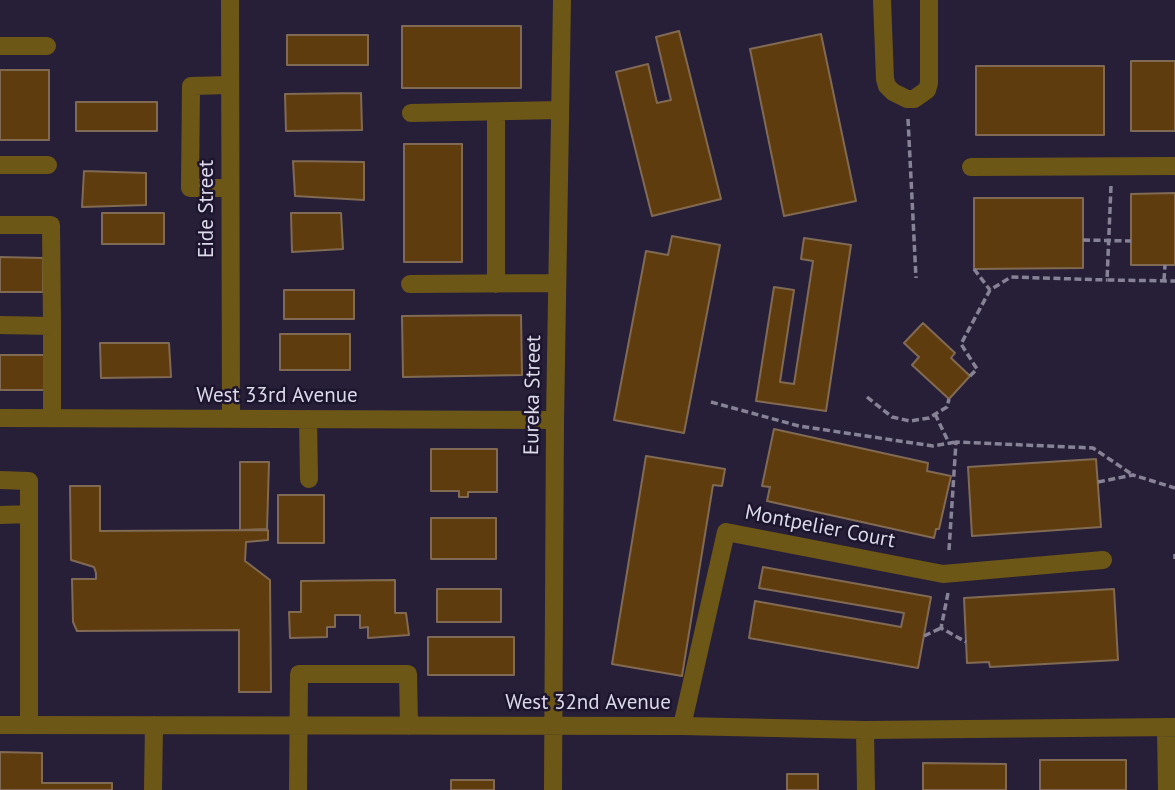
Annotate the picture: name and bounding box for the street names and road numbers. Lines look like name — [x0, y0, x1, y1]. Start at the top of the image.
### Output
street label: Eide Street — [194, 160, 220, 258]
street label: Eureka Street — [519, 335, 547, 455]
street label: West 33rd Avenue — [196, 383, 358, 409]
street label: Montpelier Court — [743, 500, 897, 554]
street label: West 32nd Avenue — [505, 690, 671, 716]

